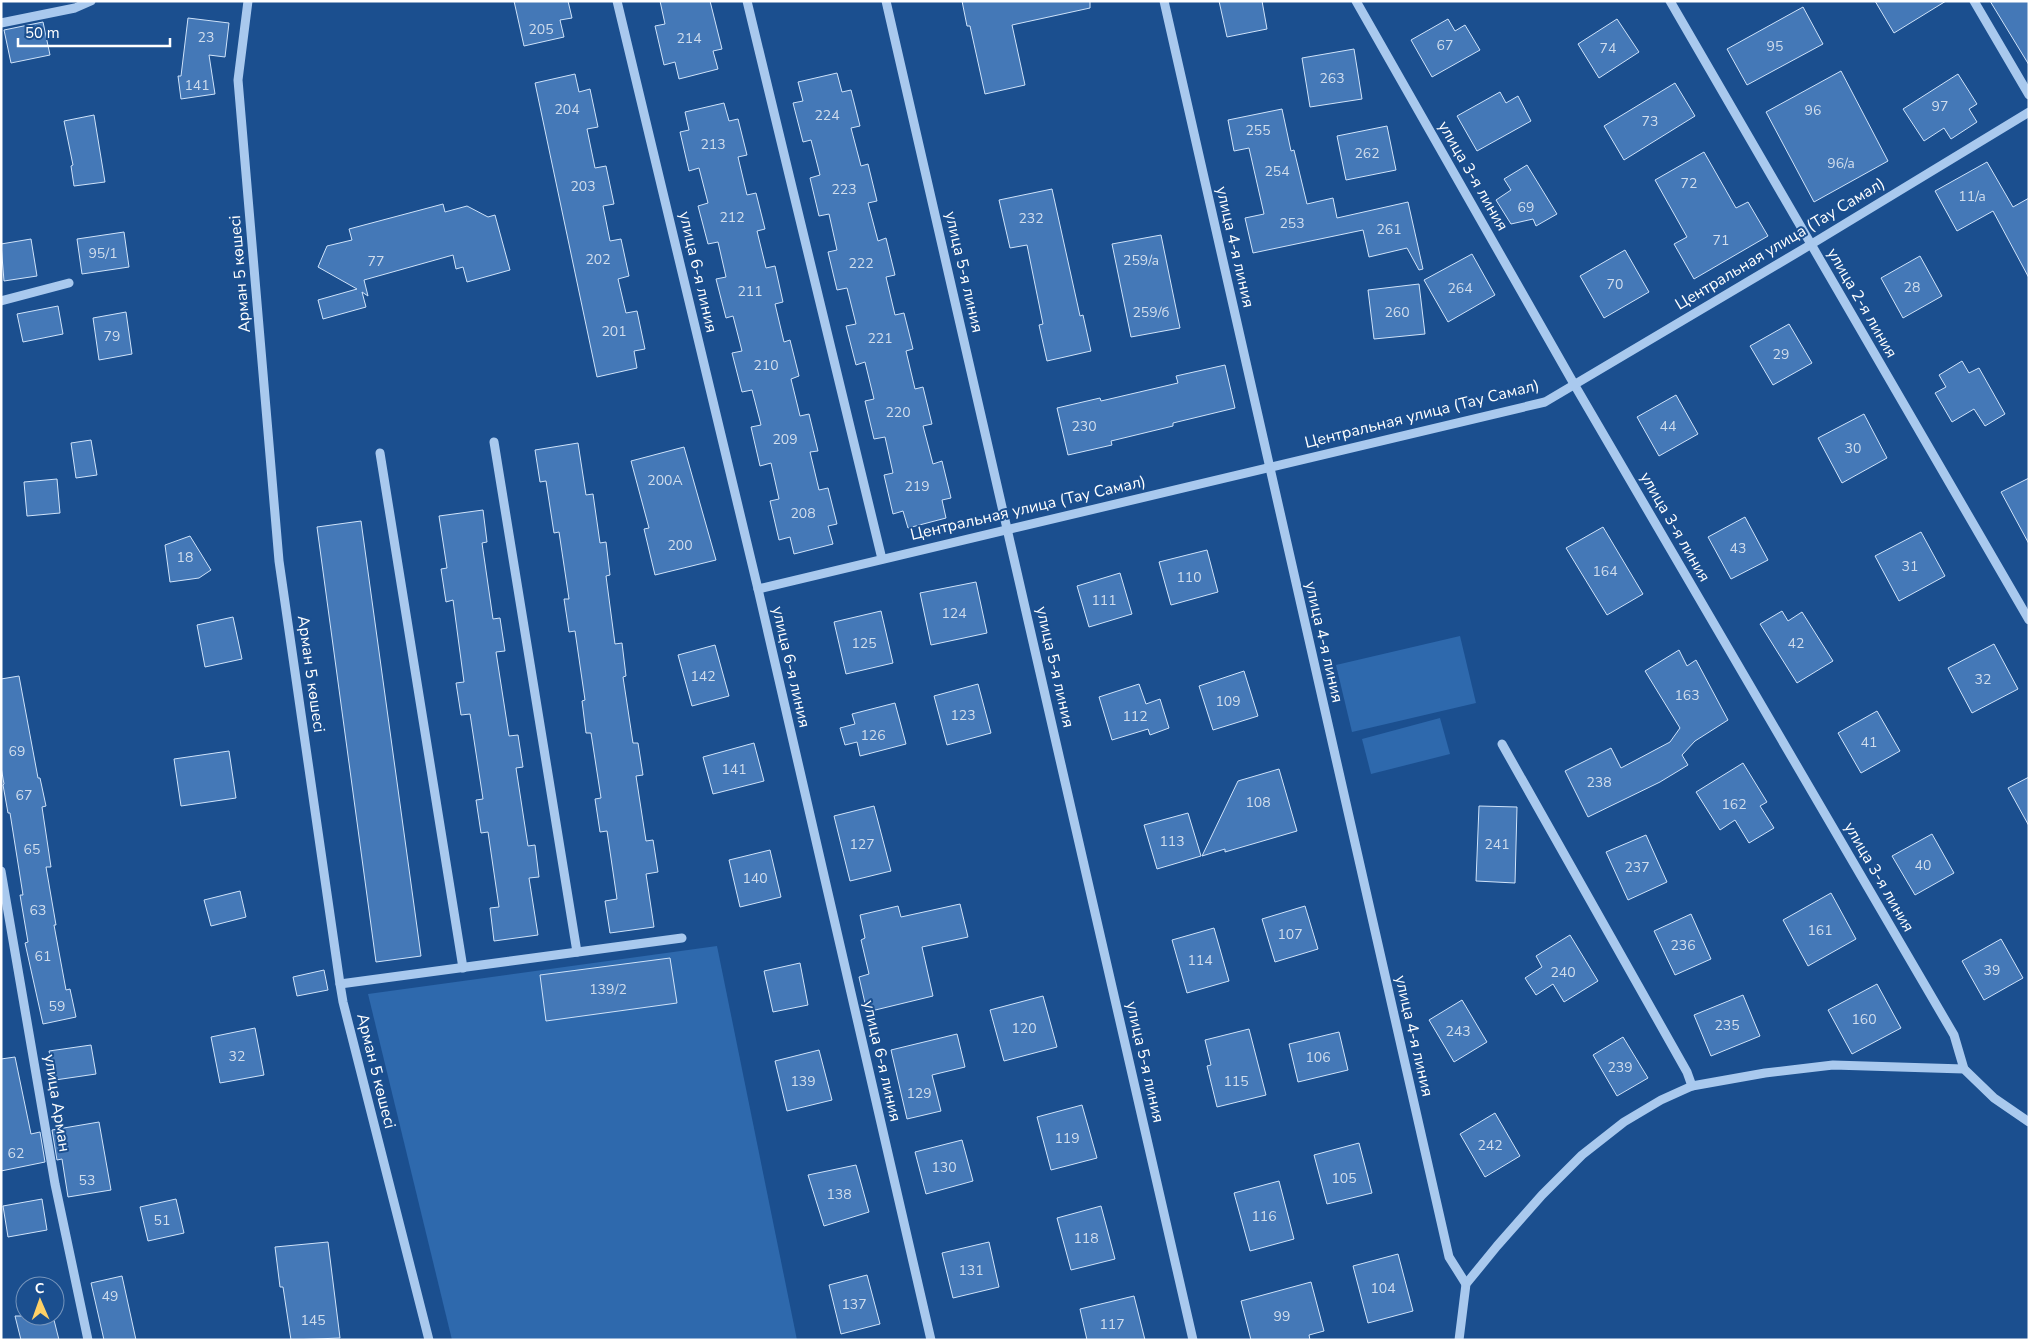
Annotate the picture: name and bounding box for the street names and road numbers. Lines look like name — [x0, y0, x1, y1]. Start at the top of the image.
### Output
street label: улица 3-я линия — [1433, 117, 1513, 235]
street label: Центральная улица (Тау Самал) — [1671, 173, 1889, 315]
street label: улица 4-я линия — [1210, 184, 1260, 310]
street label: улица 6-я линия — [673, 209, 723, 335]
street label: улица 5-я линия — [939, 209, 989, 335]
street label: Арман 5 көшесі — [224, 214, 256, 334]
street label: улица 2-я линия — [1822, 244, 1902, 362]
street label: Центральная улица (Тау Самал) — [1302, 374, 1542, 454]
street label: улица 3-я линия — [1635, 468, 1715, 586]
street label: Центральная улица (Тау Самал) — [908, 470, 1148, 546]
street label: улица 4-я линия — [1299, 579, 1349, 705]
street label: улица 6-я линия — [766, 604, 816, 730]
street label: улица 5-я линия — [1030, 604, 1080, 730]
street label: Арман 5 көшесі — [292, 614, 330, 734]
street label: улица 3-я линия — [1839, 818, 1919, 936]
street label: улица 4-я линия — [1389, 973, 1439, 1099]
street label: улица 6-я линия — [857, 998, 907, 1124]
street label: улица 5-я линия — [1120, 999, 1170, 1125]
street label: Арман 5 көшесі — [351, 1011, 401, 1131]
street label: улица Арман — [38, 1053, 76, 1153]

